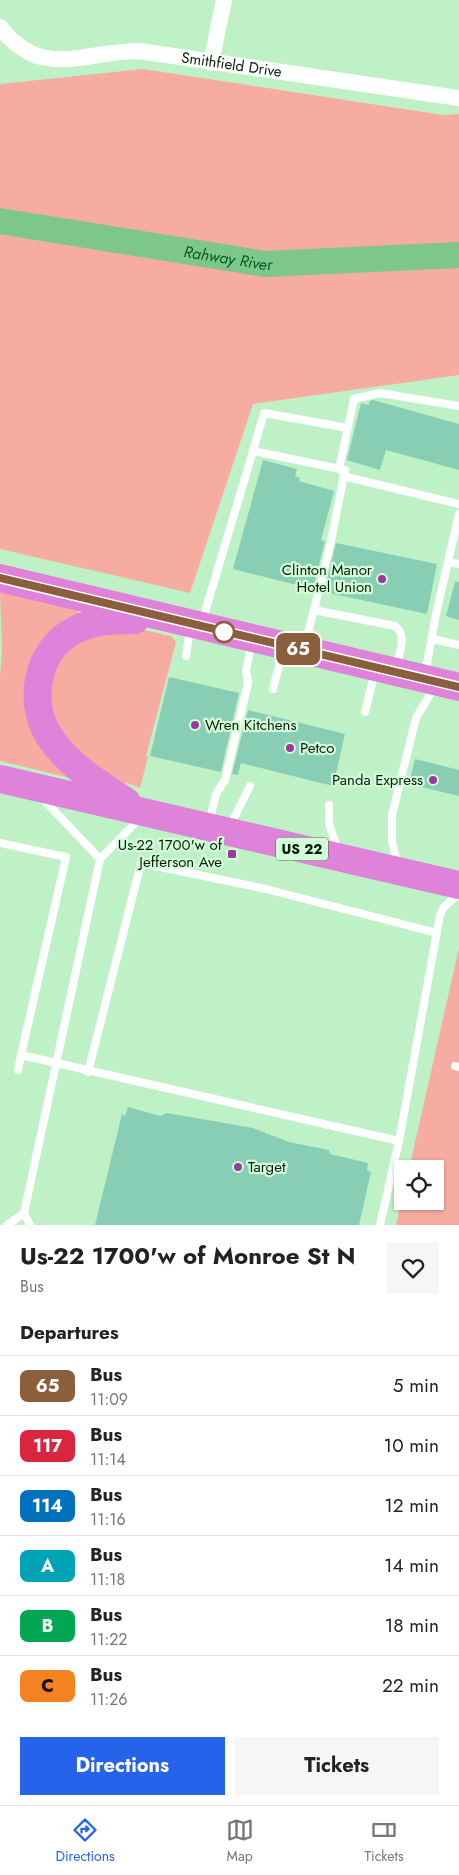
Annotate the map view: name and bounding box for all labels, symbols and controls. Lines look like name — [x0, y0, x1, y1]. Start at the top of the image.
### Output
street label: Smithfield Drive — [180, 46, 284, 83]
water label: Rahway River — [182, 240, 274, 276]
place label: Clinton Manor Hotel Union — [282, 559, 373, 598]
marker: Clinton Manor Hotel Union — [376, 573, 388, 585]
unlabelled marker — [213, 621, 235, 643]
line badge: 65 — [276, 633, 320, 665]
text: 65 — [286, 636, 310, 662]
place label: Wren Kitchens — [205, 714, 297, 736]
marker: Wren Kitchens — [189, 719, 201, 731]
place label: Petco — [300, 737, 334, 759]
marker: Petco — [284, 742, 296, 754]
place label: Panda Express — [332, 769, 423, 791]
marker: Panda Express — [427, 774, 439, 786]
place label: Us-22 1700'w of Jefferson Ave — [118, 834, 223, 873]
road number: US 22 — [276, 838, 328, 861]
marker: Us-22 1700'w of Jefferson Ave — [226, 848, 238, 860]
place label: Target — [248, 1156, 286, 1178]
map controls — [394, 1160, 444, 1210]
button: locate — [394, 1160, 444, 1210]
marker: Target — [232, 1161, 244, 1173]
text: Us-22 1700'w of Monroe St N — [20, 1238, 356, 1273]
button: heart — [387, 1242, 439, 1294]
text: Bus — [20, 1275, 44, 1298]
text: Departures — [20, 1319, 119, 1346]
text: Bus — [90, 1361, 122, 1388]
text: 5 min — [393, 1372, 439, 1399]
text: 65 — [36, 1373, 59, 1399]
text: 11:09 — [90, 1388, 128, 1411]
text: Bus — [90, 1421, 122, 1448]
text: 10 min — [384, 1432, 439, 1459]
text: 117 — [33, 1433, 62, 1459]
text: 11:14 — [90, 1448, 126, 1471]
text: Bus — [90, 1481, 122, 1508]
text: 12 min — [384, 1492, 439, 1519]
text: 114 — [32, 1493, 63, 1519]
text: 11:16 — [90, 1508, 126, 1531]
text: Bus — [90, 1541, 122, 1568]
text: 14 min — [384, 1552, 439, 1579]
text: A — [41, 1553, 54, 1579]
text: 11:18 — [90, 1568, 125, 1591]
text: Bus — [90, 1601, 122, 1628]
text: 18 min — [385, 1612, 439, 1639]
text: B — [42, 1613, 53, 1639]
text: 11:22 — [90, 1628, 127, 1651]
text: Bus — [90, 1661, 122, 1688]
text: 22 min — [382, 1672, 439, 1699]
text: C — [41, 1673, 54, 1699]
text: 11:26 — [90, 1688, 128, 1711]
button: Directions — [20, 1737, 225, 1795]
button: Tickets — [235, 1737, 439, 1795]
tab: Directions — [55, 1816, 115, 1866]
tab: Map — [226, 1816, 254, 1866]
tab: Tickets — [365, 1816, 404, 1866]

